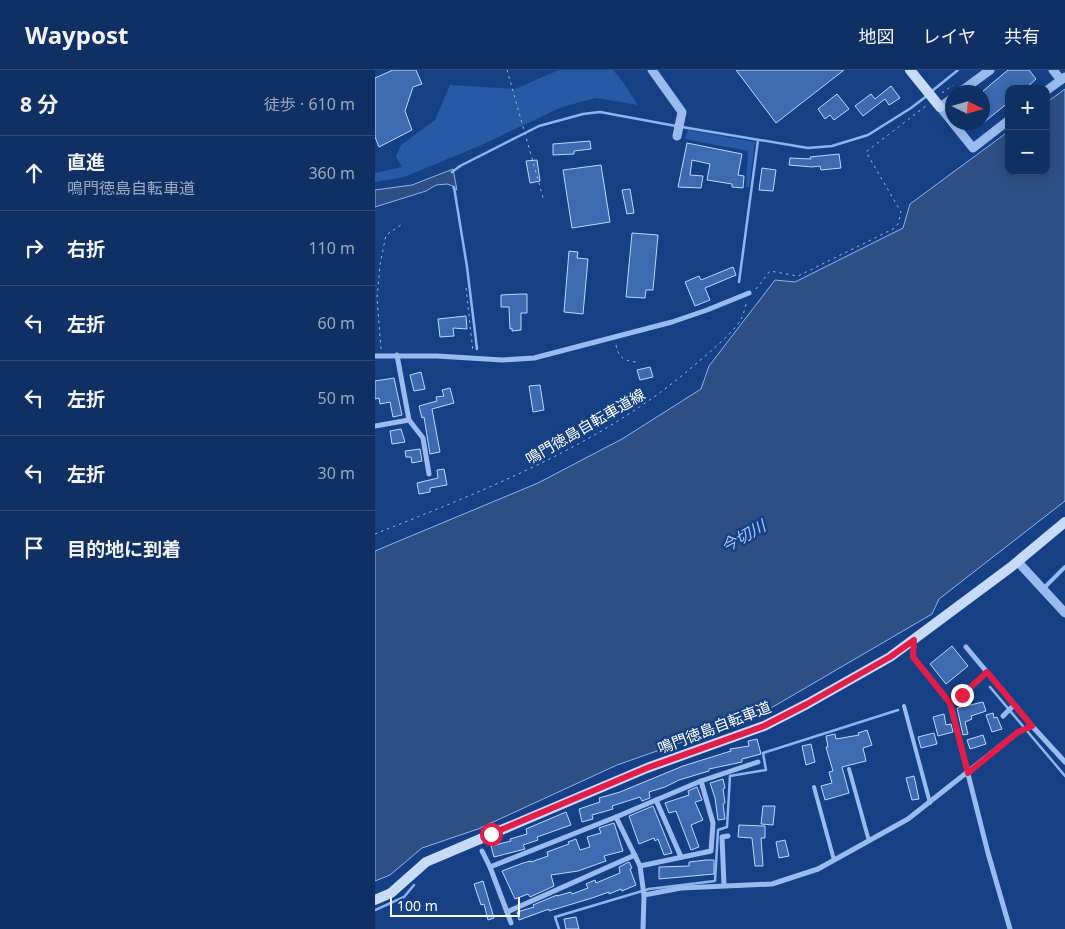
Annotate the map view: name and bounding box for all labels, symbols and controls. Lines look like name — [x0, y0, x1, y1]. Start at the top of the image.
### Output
text: Waypost — [25, 18, 128, 51]
text: 地図 — [859, 24, 895, 48]
text: レイヤ — [923, 24, 976, 48]
text: 共有 — [1004, 24, 1040, 48]
north arrow — [945, 85, 990, 130]
map controls — [1005, 85, 1050, 175]
button: + — [1005, 85, 1050, 130]
text: 8 分 — [20, 90, 58, 118]
text: 徒歩 · 610 m — [264, 93, 355, 115]
button: − — [1005, 130, 1050, 175]
text: 直進 — [67, 149, 105, 175]
icon: ahead — [20, 159, 48, 187]
text: 360 m — [308, 162, 355, 184]
text: 鳴門徳島自転車道 — [67, 177, 195, 199]
icon: right — [20, 234, 48, 262]
text: 右折 — [67, 236, 105, 262]
text: 110 m — [308, 237, 355, 259]
icon: left — [20, 309, 48, 337]
text: 左折 — [67, 311, 105, 337]
text: 60 m — [318, 312, 355, 334]
icon: left — [20, 384, 48, 412]
street label: 鳴門徳島自転車道線 — [522, 384, 648, 468]
text: 左折 — [67, 386, 105, 412]
text: 50 m — [318, 387, 355, 409]
icon: left — [20, 459, 48, 487]
text: 左折 — [67, 461, 105, 487]
text: 30 m — [318, 462, 355, 484]
water label: 今切川 — [717, 514, 771, 557]
icon: arrive — [20, 534, 48, 562]
text: 目的地に到着 — [67, 536, 181, 562]
route end — [951, 684, 974, 707]
street label: 鳴門徳島自転車道 — [654, 696, 774, 758]
route start — [480, 823, 503, 846]
scale bar — [390, 894, 520, 917]
text: 100 m — [397, 896, 438, 915]

